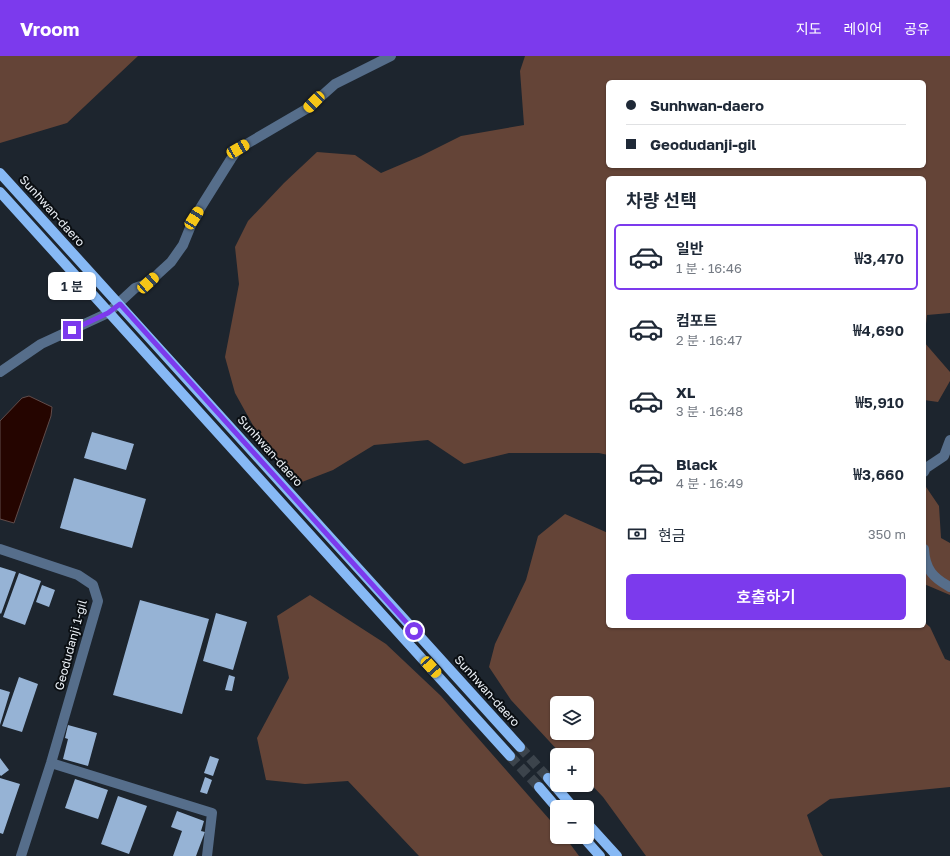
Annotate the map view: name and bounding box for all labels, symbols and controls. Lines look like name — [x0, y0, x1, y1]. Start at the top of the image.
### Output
text: Vroom — [20, 17, 79, 40]
text: 지도 — [796, 20, 822, 37]
text: 레이어 — [844, 20, 882, 37]
text: 공유 — [904, 20, 930, 37]
car — [301, 89, 327, 115]
text: Sunhwan-daero — [650, 96, 764, 114]
text: Geodudanji-gil — [650, 135, 756, 153]
car — [225, 138, 251, 160]
street label: Sunhwan-daero — [16, 172, 88, 249]
text: 차량 선택 — [626, 189, 697, 211]
car — [183, 205, 205, 231]
icon: car — [628, 239, 664, 275]
text: 일반 — [676, 239, 704, 257]
text: ₩3,470 — [854, 249, 904, 267]
text: 1 분 · 16:46 — [676, 260, 742, 276]
car — [135, 271, 161, 295]
callout: 1 분 — [48, 272, 96, 300]
text: 1 분 — [61, 278, 83, 294]
icon: car — [628, 311, 664, 347]
text: 컴포트 — [676, 311, 717, 329]
route end — [63, 321, 81, 339]
text: ₩4,690 — [853, 321, 904, 339]
text: 2 분 · 16:47 — [676, 332, 742, 348]
icon: car — [628, 383, 664, 419]
text: XL — [676, 383, 695, 401]
text: ₩5,910 — [855, 393, 904, 411]
text: 3 분 · 16:48 — [676, 403, 743, 419]
street label: Sunhwan-daero — [234, 412, 306, 489]
icon: car — [628, 455, 664, 491]
text: Black — [676, 455, 718, 473]
text: ₩3,660 — [853, 465, 904, 483]
text: 4 분 · 16:49 — [676, 475, 743, 491]
icon: cash — [626, 523, 648, 545]
text: 현금 — [658, 526, 686, 544]
text: 350 m — [868, 526, 906, 542]
button: 호출하기 — [626, 574, 906, 620]
street label: Geodudanji 1-gil — [51, 598, 90, 692]
route start — [405, 622, 423, 640]
street label: Sunhwan-daero — [451, 652, 523, 729]
car — [419, 654, 443, 680]
map controls — [550, 696, 594, 844]
button: layers — [550, 696, 594, 740]
button: + — [550, 748, 594, 792]
button: − — [550, 800, 594, 844]

